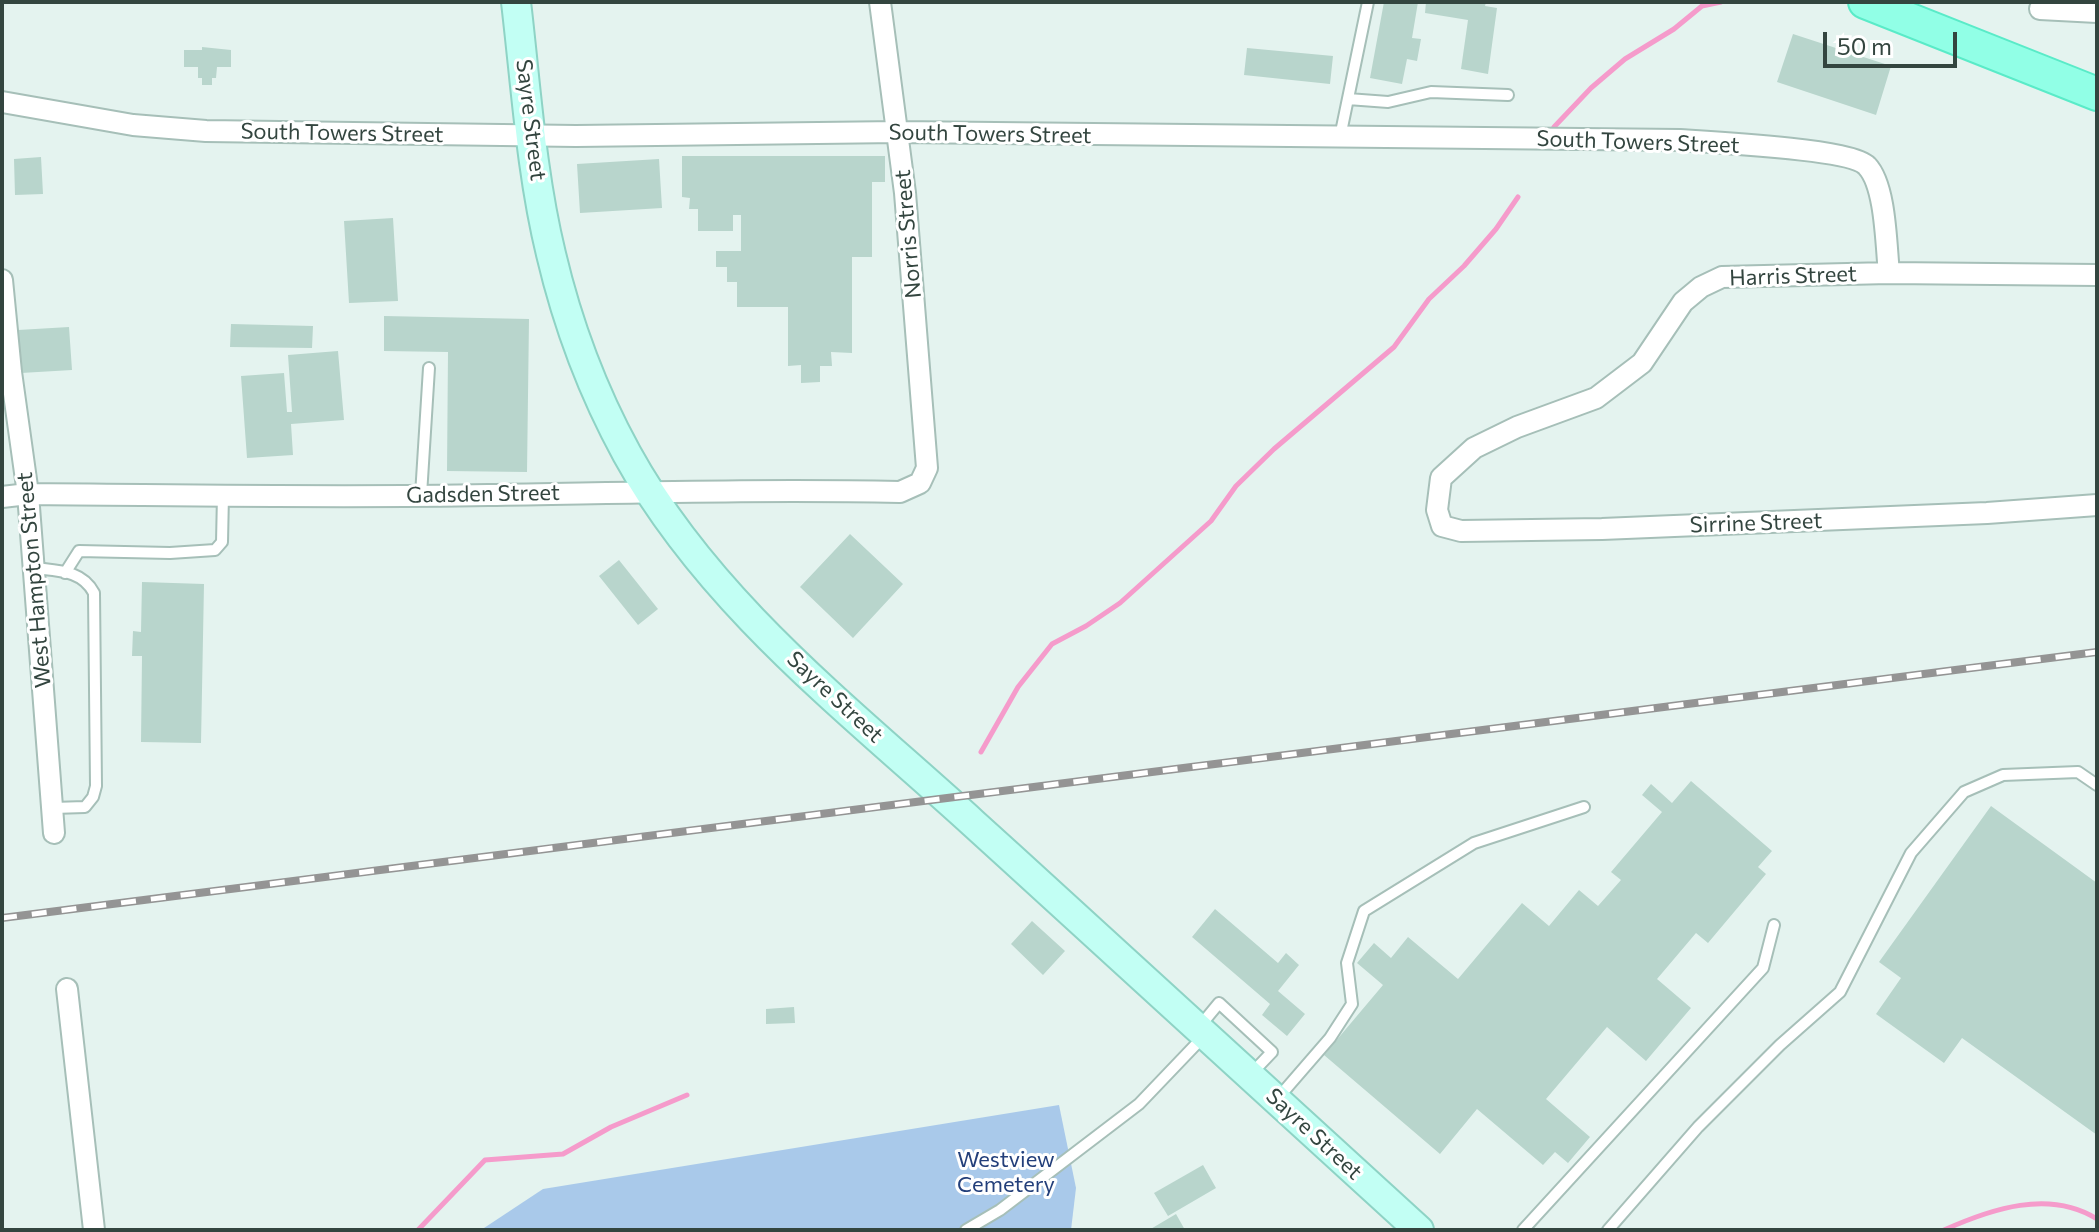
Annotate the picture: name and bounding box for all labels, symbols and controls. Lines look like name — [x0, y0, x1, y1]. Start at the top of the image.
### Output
scale bar — [1827, 16, 1961, 66]
text: 50 m — [1837, 31, 1892, 60]
street label: Sayre Street — [510, 58, 552, 182]
street label: South Towers Street — [240, 118, 444, 148]
street label: South Towers Street — [888, 119, 1092, 149]
street label: South Towers Street — [1536, 125, 1740, 159]
street label: Norris Street — [889, 168, 927, 300]
street label: Harris Street — [1729, 261, 1857, 291]
street label: West Hampton Street — [11, 471, 57, 689]
street label: Gadsden Street — [406, 479, 560, 509]
street label: Sirrine Street — [1689, 507, 1823, 539]
street label: Sayre Street — [781, 646, 889, 748]
street label: Sayre Street — [1260, 1083, 1368, 1185]
park label: Westview Cemetery — [957, 1147, 1055, 1198]

